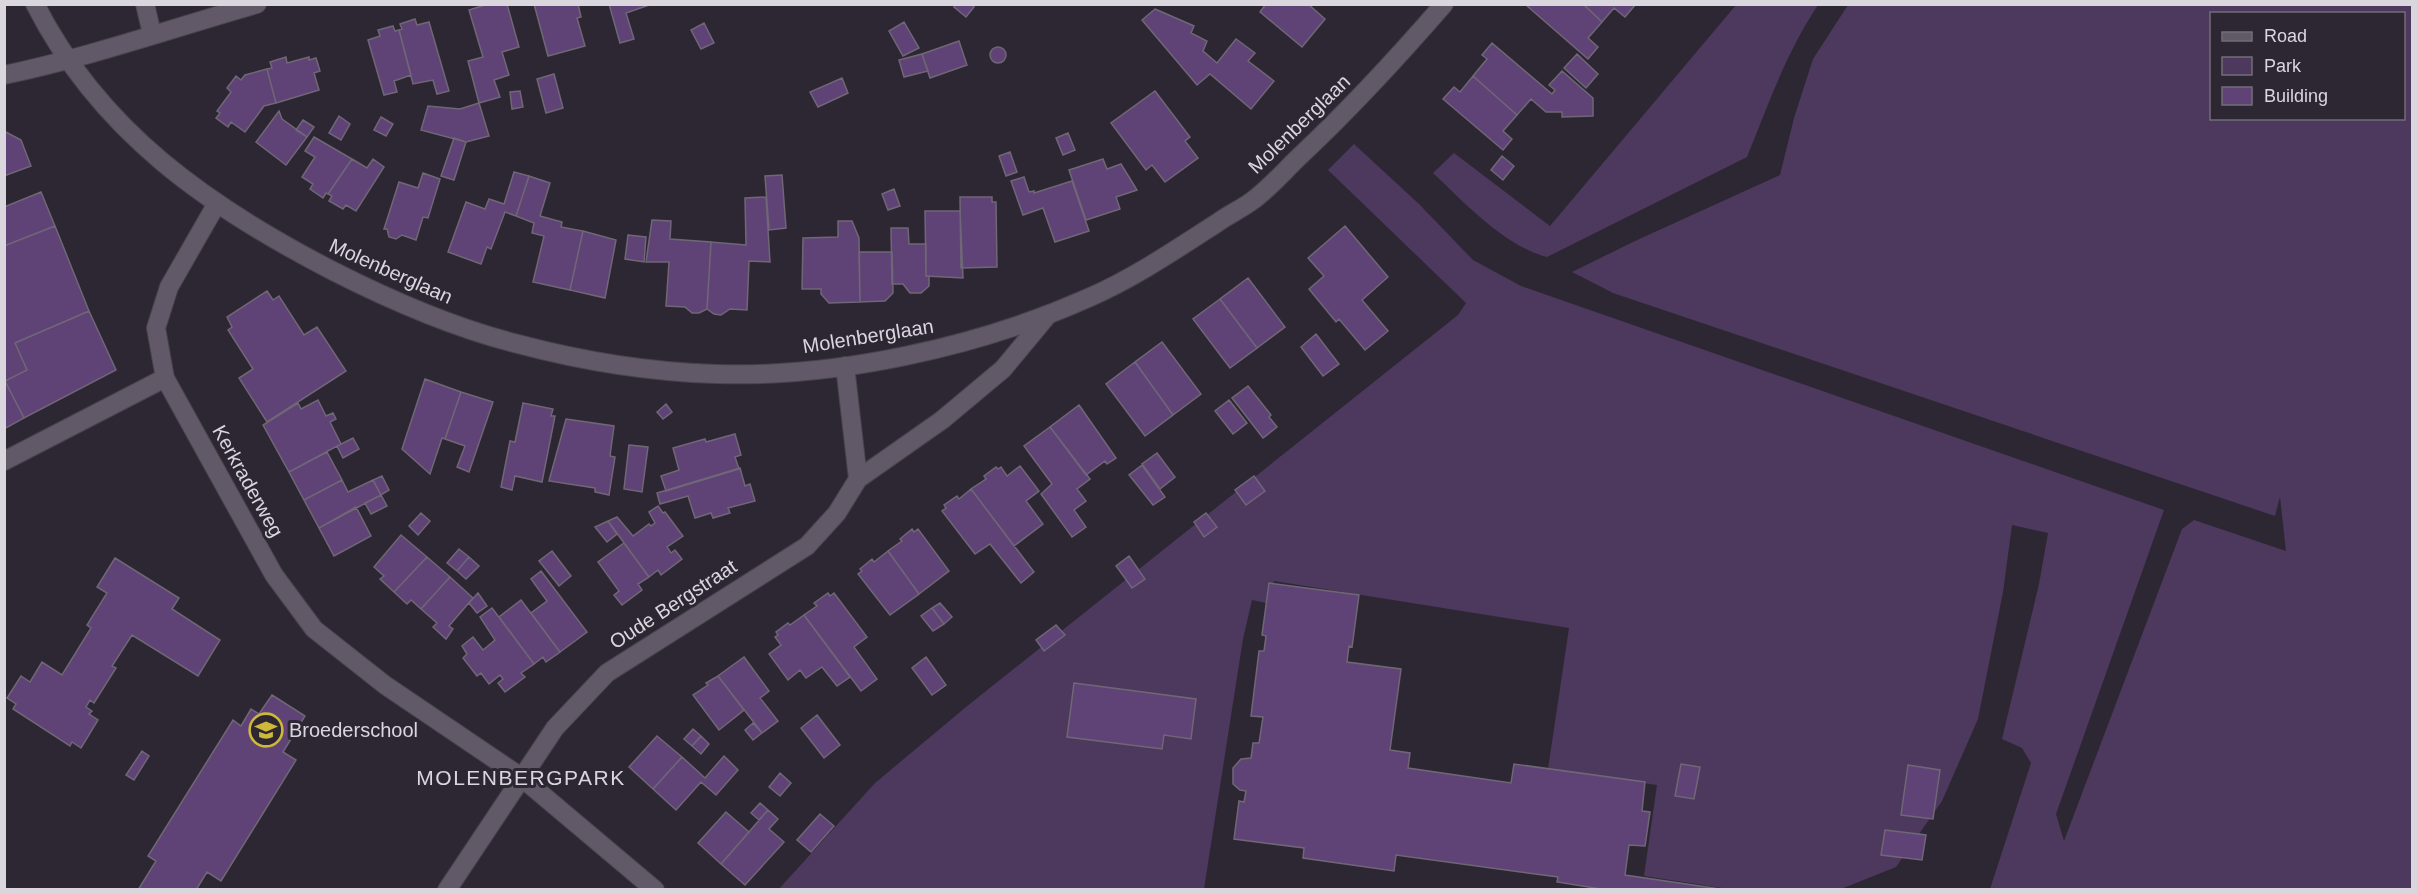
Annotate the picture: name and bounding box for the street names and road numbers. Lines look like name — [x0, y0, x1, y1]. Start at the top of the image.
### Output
street label: Molenberglaan — [1244, 70, 1354, 178]
street label: Molenberglaan — [326, 234, 456, 308]
street label: Molenberglaan — [801, 315, 935, 357]
street label: Kerkraderweg — [208, 421, 288, 541]
street label: Oude Bergstraat — [605, 555, 741, 653]

